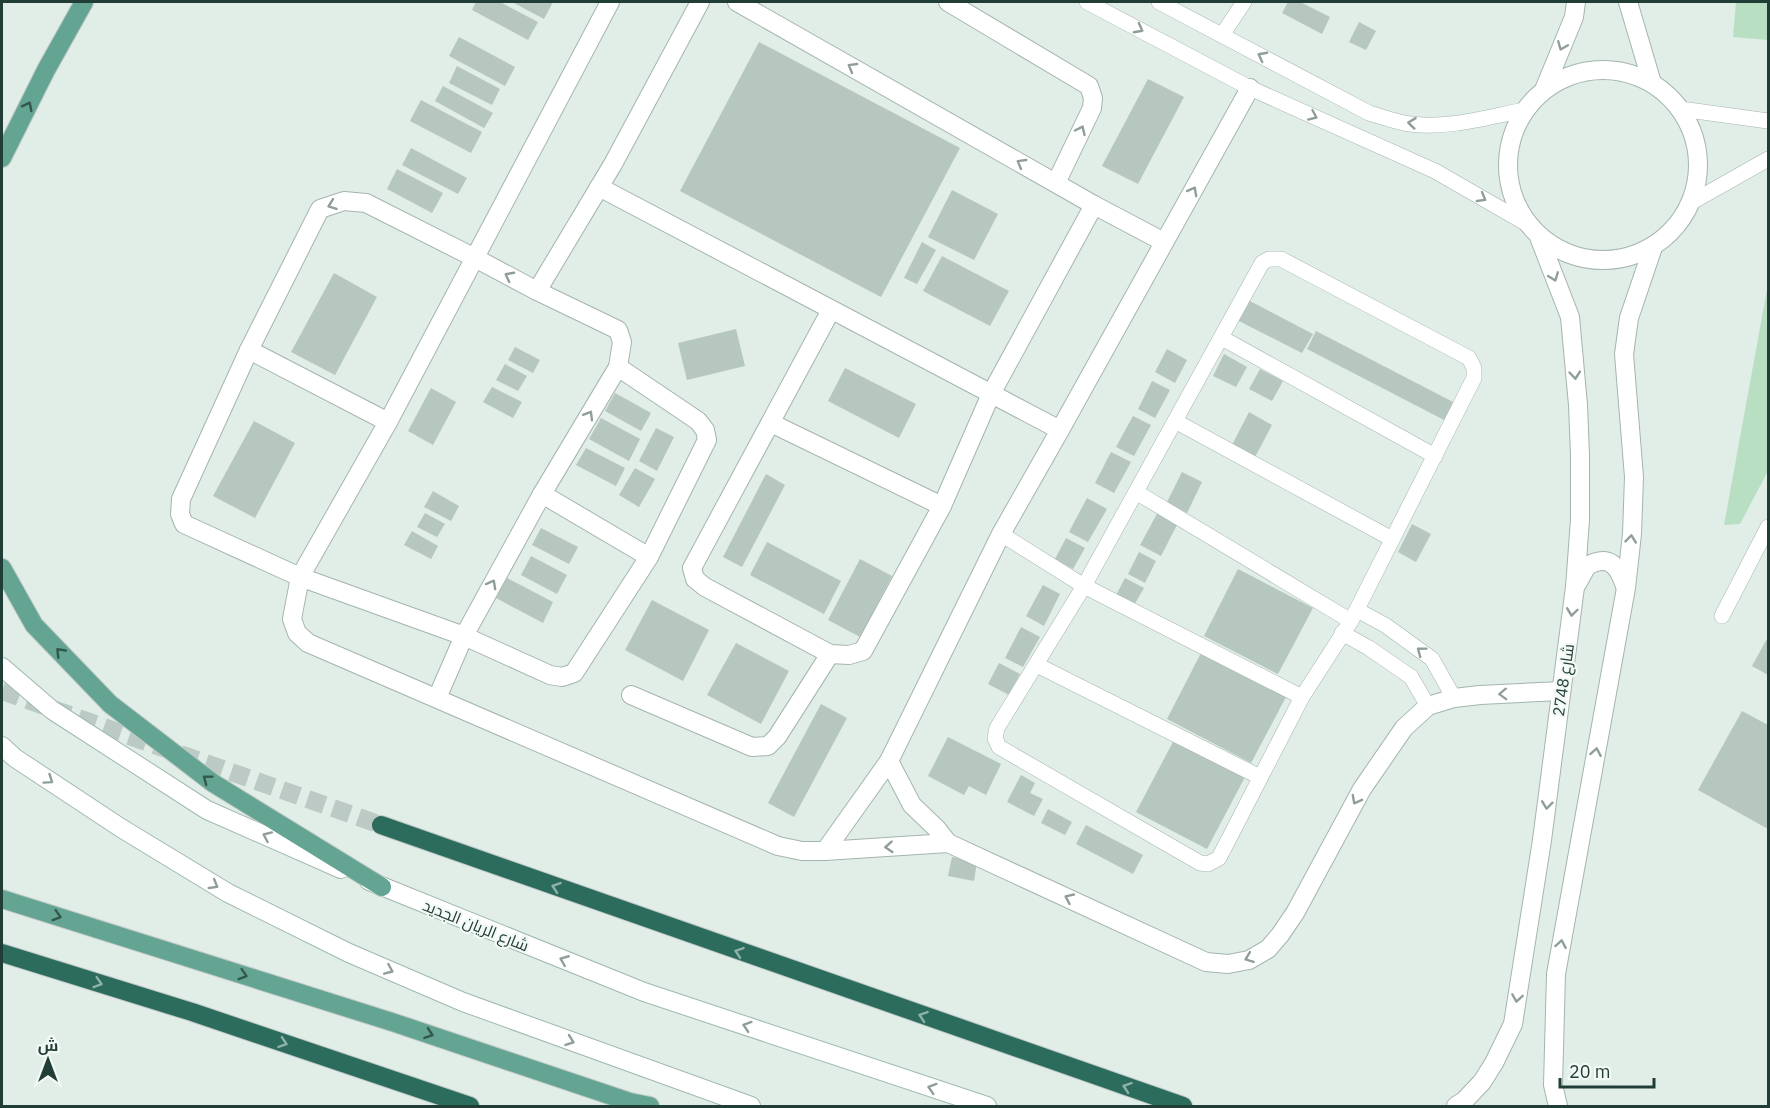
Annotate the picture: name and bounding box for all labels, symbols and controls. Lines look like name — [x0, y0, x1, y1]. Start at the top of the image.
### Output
one-way arrow — [1133, 22, 1143, 33]
one-way arrow — [1557, 40, 1569, 51]
one-way arrow — [1258, 52, 1268, 63]
one-way arrow — [847, 63, 858, 74]
one-way arrow — [21, 102, 32, 112]
one-way arrow — [1307, 109, 1318, 121]
one-way arrow — [1407, 117, 1416, 130]
one-way arrow — [1074, 126, 1086, 137]
one-way arrow — [1017, 159, 1027, 170]
one-way arrow — [1185, 187, 1197, 197]
one-way arrow — [1475, 191, 1486, 203]
one-way arrow — [327, 197, 338, 210]
one-way arrow — [1547, 271, 1560, 282]
one-way arrow — [505, 272, 515, 283]
one-way arrow — [1568, 371, 1581, 380]
one-way arrow — [582, 411, 594, 421]
one-way arrow — [1624, 535, 1637, 544]
one-way arrow — [485, 580, 496, 591]
one-way arrow — [1566, 607, 1578, 616]
street label: شارع 2748 — [1548, 642, 1580, 718]
one-way arrow — [1416, 647, 1427, 658]
one-way arrow — [56, 648, 67, 658]
one-way arrow — [1498, 688, 1507, 700]
one-way arrow — [1589, 748, 1602, 758]
one-way arrow — [42, 773, 53, 784]
one-way arrow — [203, 775, 214, 786]
one-way arrow — [1352, 794, 1363, 804]
one-way arrow — [1541, 801, 1553, 810]
one-way arrow — [263, 832, 274, 844]
one-way arrow — [885, 840, 894, 853]
one-way arrow — [208, 877, 218, 889]
one-way arrow — [551, 881, 561, 894]
one-way arrow — [1064, 894, 1075, 906]
street label: شارع الريان الجديد — [419, 895, 532, 957]
one-way arrow — [51, 909, 62, 922]
one-way arrow — [1554, 939, 1567, 949]
one-way arrow — [735, 946, 745, 959]
one-way arrow — [1244, 951, 1255, 963]
one-way arrow — [559, 955, 569, 968]
one-way arrow — [382, 963, 393, 975]
one-way arrow — [237, 968, 248, 980]
one-way arrow — [92, 976, 103, 988]
one-way arrow — [1511, 992, 1524, 1002]
one-way arrow — [919, 1011, 929, 1024]
one-way arrow — [742, 1021, 753, 1034]
one-way arrow — [423, 1027, 434, 1039]
north arrow — [18, 1030, 78, 1090]
one-way arrow — [564, 1034, 575, 1046]
text: ش — [38, 1035, 58, 1055]
one-way arrow — [277, 1036, 288, 1049]
scale bar — [1560, 1051, 1654, 1089]
text: 20 m — [1569, 1060, 1611, 1083]
one-way arrow — [1123, 1082, 1133, 1095]
one-way arrow — [927, 1083, 938, 1095]

